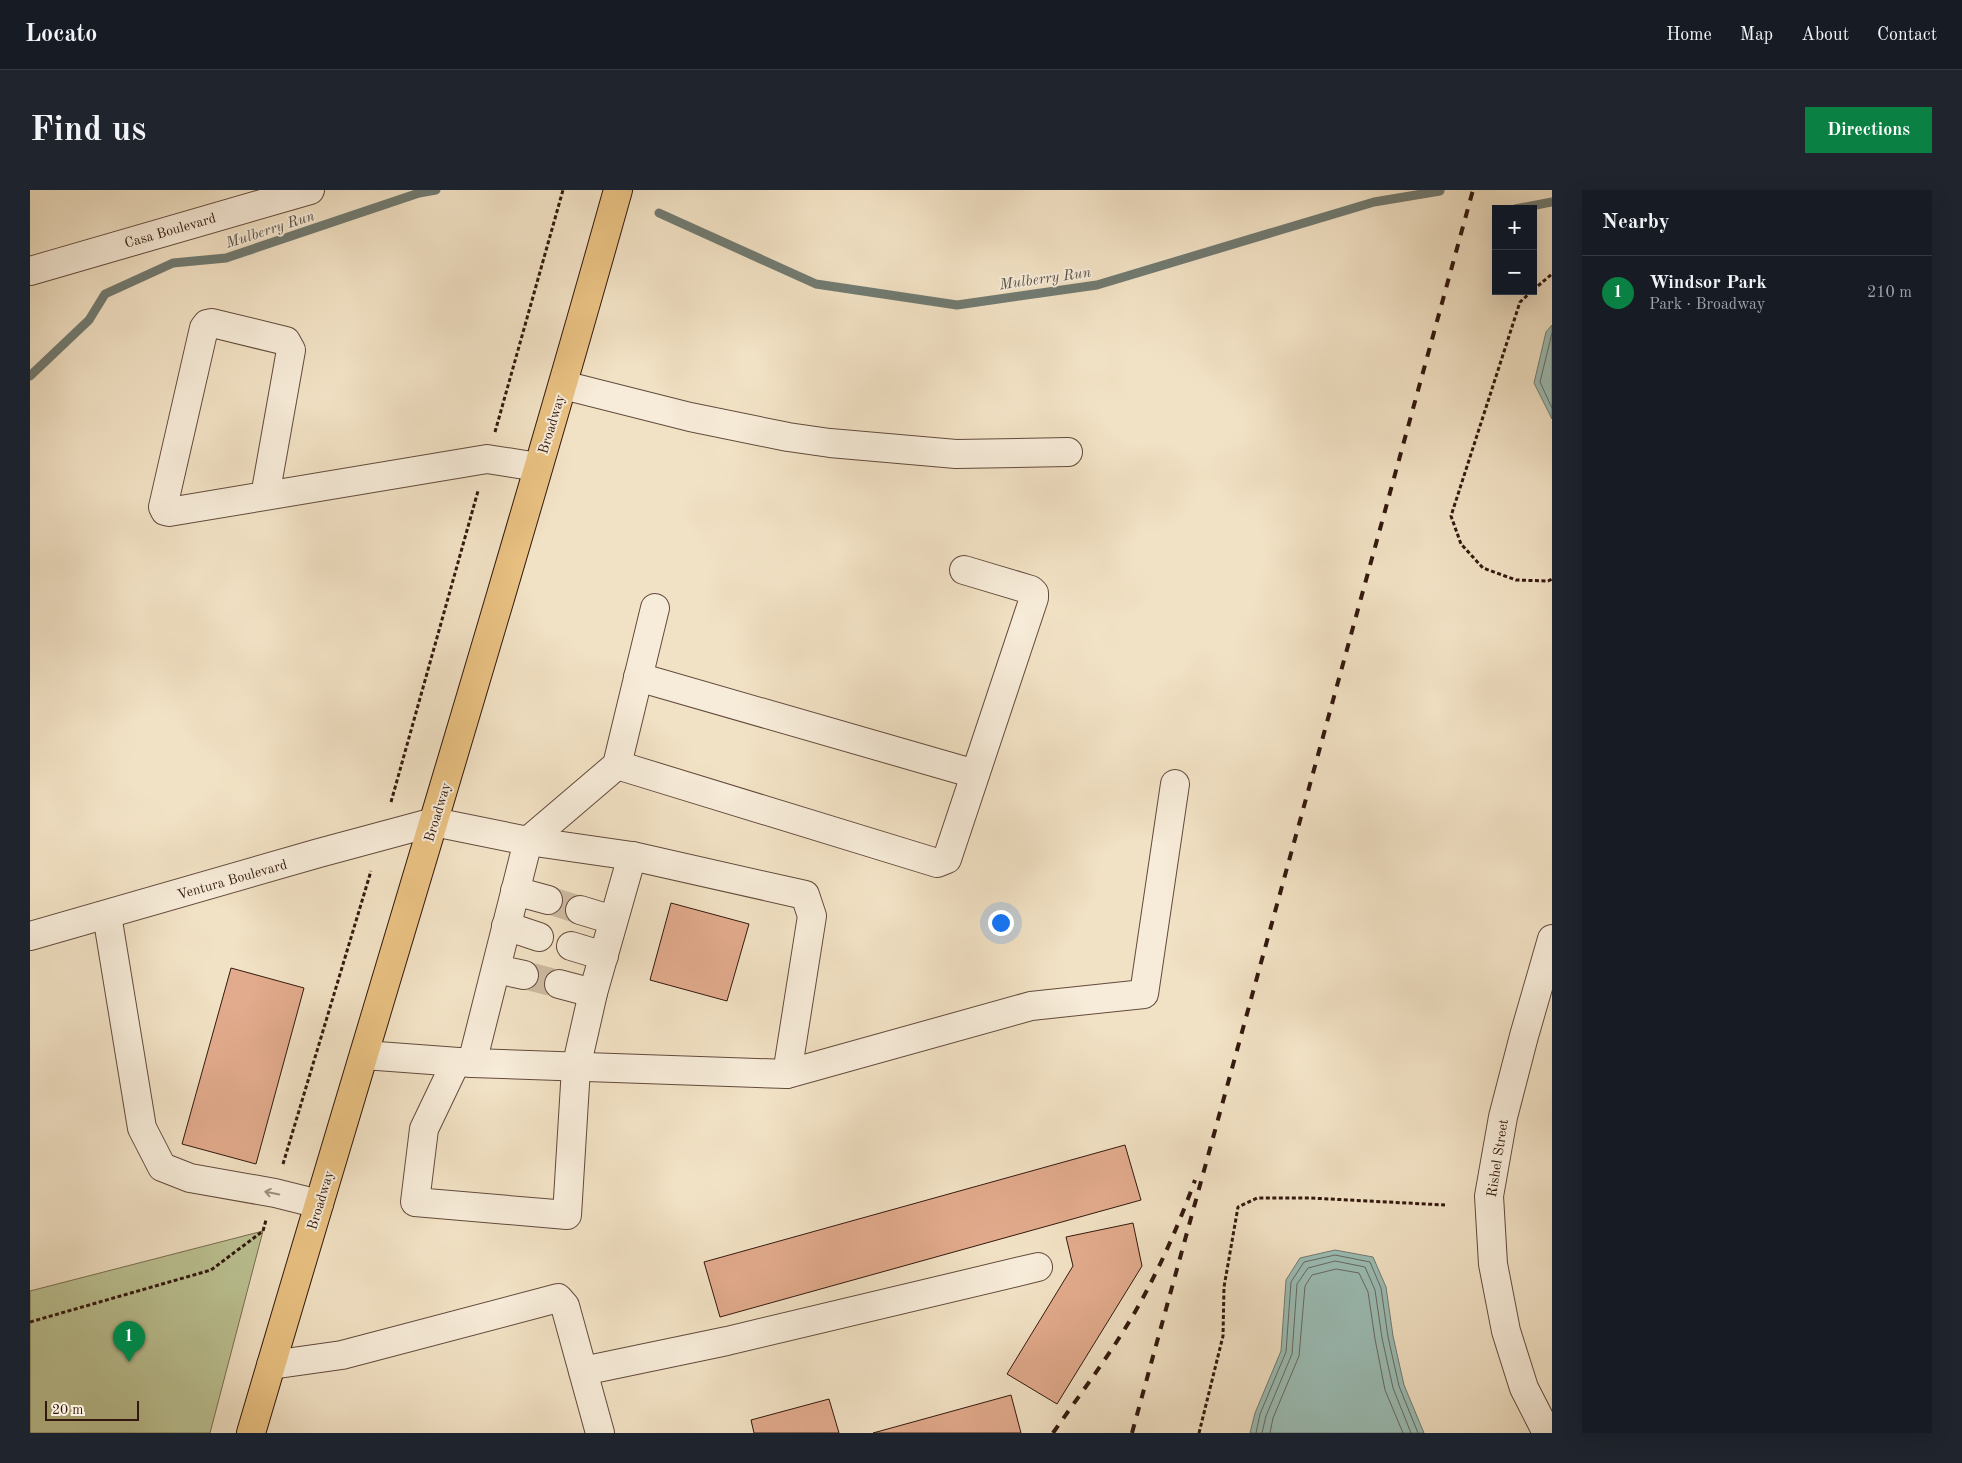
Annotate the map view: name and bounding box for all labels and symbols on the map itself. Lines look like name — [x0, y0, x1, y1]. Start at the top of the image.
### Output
water label: Mulberry Run — [223, 209, 317, 252]
street label: Casa Boulevard — [123, 211, 218, 251]
water label: Mulberry Run — [997, 266, 1092, 293]
street label: Broadway — [536, 392, 568, 456]
street label: Broadway — [422, 780, 454, 844]
street label: Ventura Boulevard — [176, 858, 289, 902]
your location — [988, 910, 1014, 936]
street label: Rishel Street — [1485, 1118, 1511, 1198]
street label: Broadway — [305, 1168, 337, 1232]
one-way arrow — [264, 1187, 280, 1197]
pin: 1 — [113, 1321, 145, 1362]
scale bar — [45, 1398, 139, 1421]

